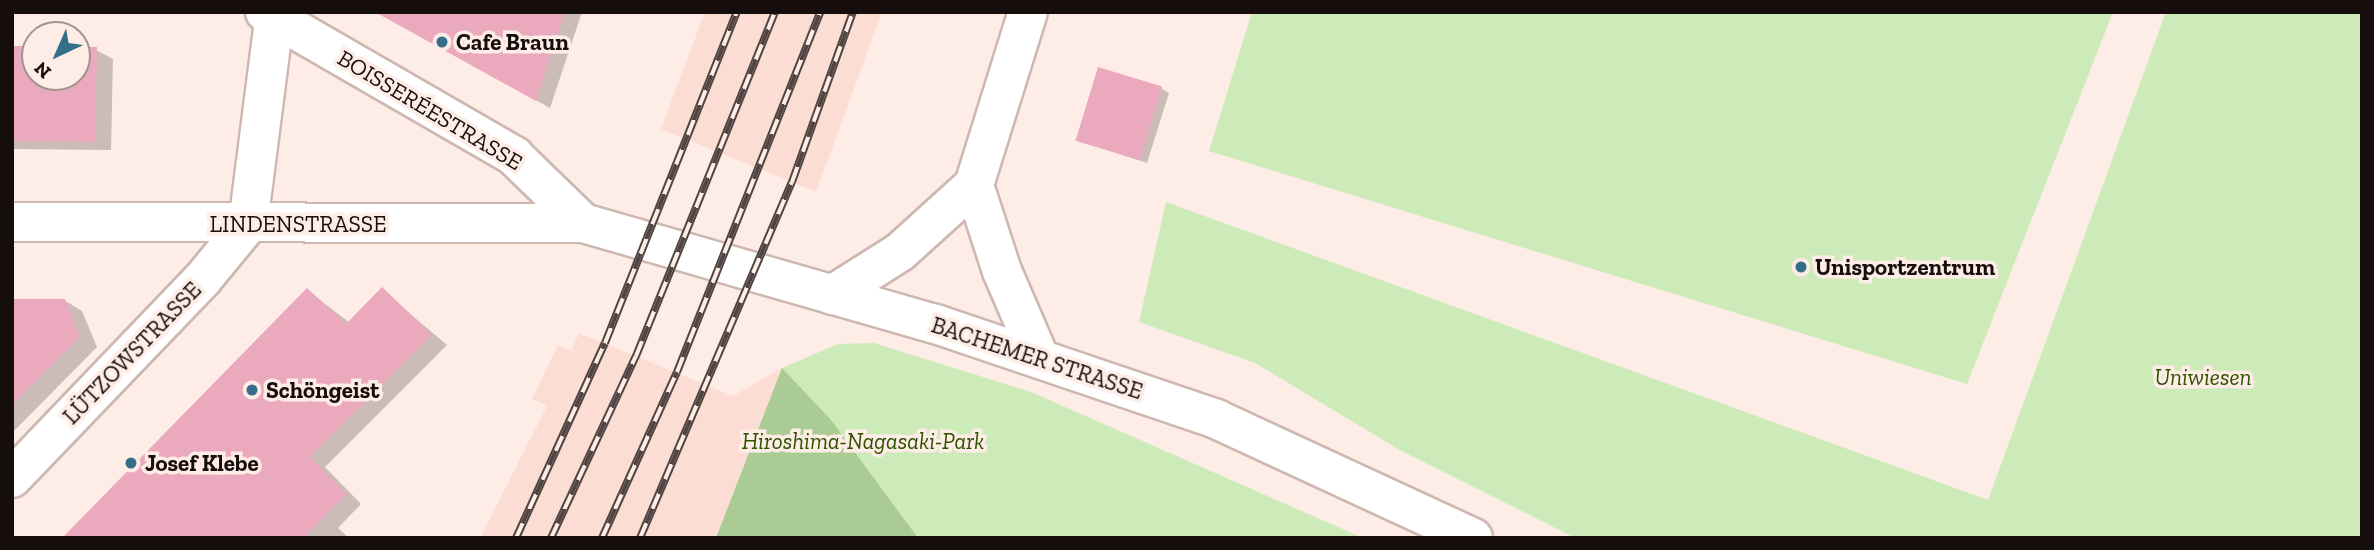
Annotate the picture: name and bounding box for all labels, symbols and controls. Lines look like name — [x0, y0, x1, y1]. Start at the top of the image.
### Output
north arrow — [21, 21, 91, 91]
place label: Cafe Braun — [456, 28, 569, 56]
marker: Cafe Braun — [434, 34, 450, 50]
street label: BOISSERÉESTRASSE — [333, 44, 527, 176]
text: N — [29, 57, 56, 83]
street label: LINDENSTRASSE — [209, 210, 387, 238]
place label: Unisportzentrum — [1815, 253, 1995, 281]
marker: Unisportzentrum — [1793, 259, 1809, 275]
street label: LÜTZOWSTRASSE — [57, 276, 207, 430]
street label: BACHEMER STRASSE — [928, 311, 1146, 405]
park label: Uniwiesen — [2154, 363, 2252, 391]
place label: Schöngeist — [266, 376, 379, 404]
marker: Schöngeist — [244, 382, 260, 398]
park label: Hiroshima-Nagasaki-Park — [742, 427, 984, 455]
place label: Josef Klebe — [145, 449, 258, 477]
marker: Josef Klebe — [123, 455, 139, 471]

